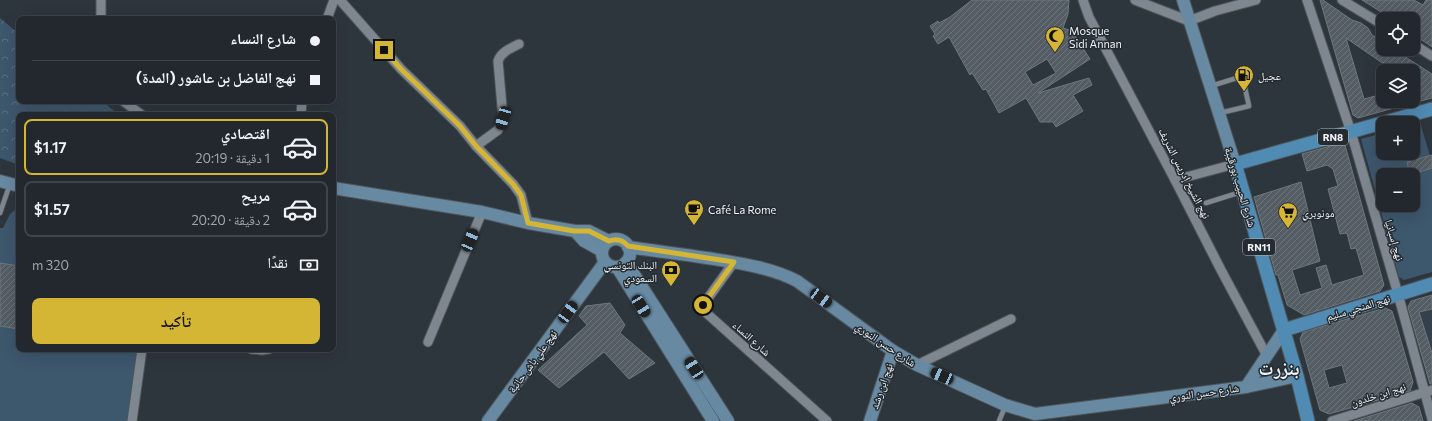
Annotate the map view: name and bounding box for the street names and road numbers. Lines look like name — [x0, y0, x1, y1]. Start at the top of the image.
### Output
street label: نهج الشيخ إدريس الشريف — [1155, 125, 1214, 221]
road number: RN8 — [1318, 129, 1348, 145]
street label: شارع الحبيب بورقيبة — [1222, 146, 1259, 229]
street label: نهج إسبانيا — [1381, 218, 1407, 263]
road number: RN11 — [1243, 239, 1275, 255]
street label: نهج المنجي سليم — [1325, 291, 1392, 326]
street label: شارع النساء — [730, 318, 773, 359]
street label: شارع حسن النوري — [852, 319, 919, 371]
street label: نهج علي باش حانبة — [505, 327, 561, 397]
street label: نهج ابن رشد — [867, 361, 896, 411]
street label: نهج ابن خلدون — [1349, 379, 1408, 410]
street label: شارع حسن النوري — [1168, 381, 1240, 406]

